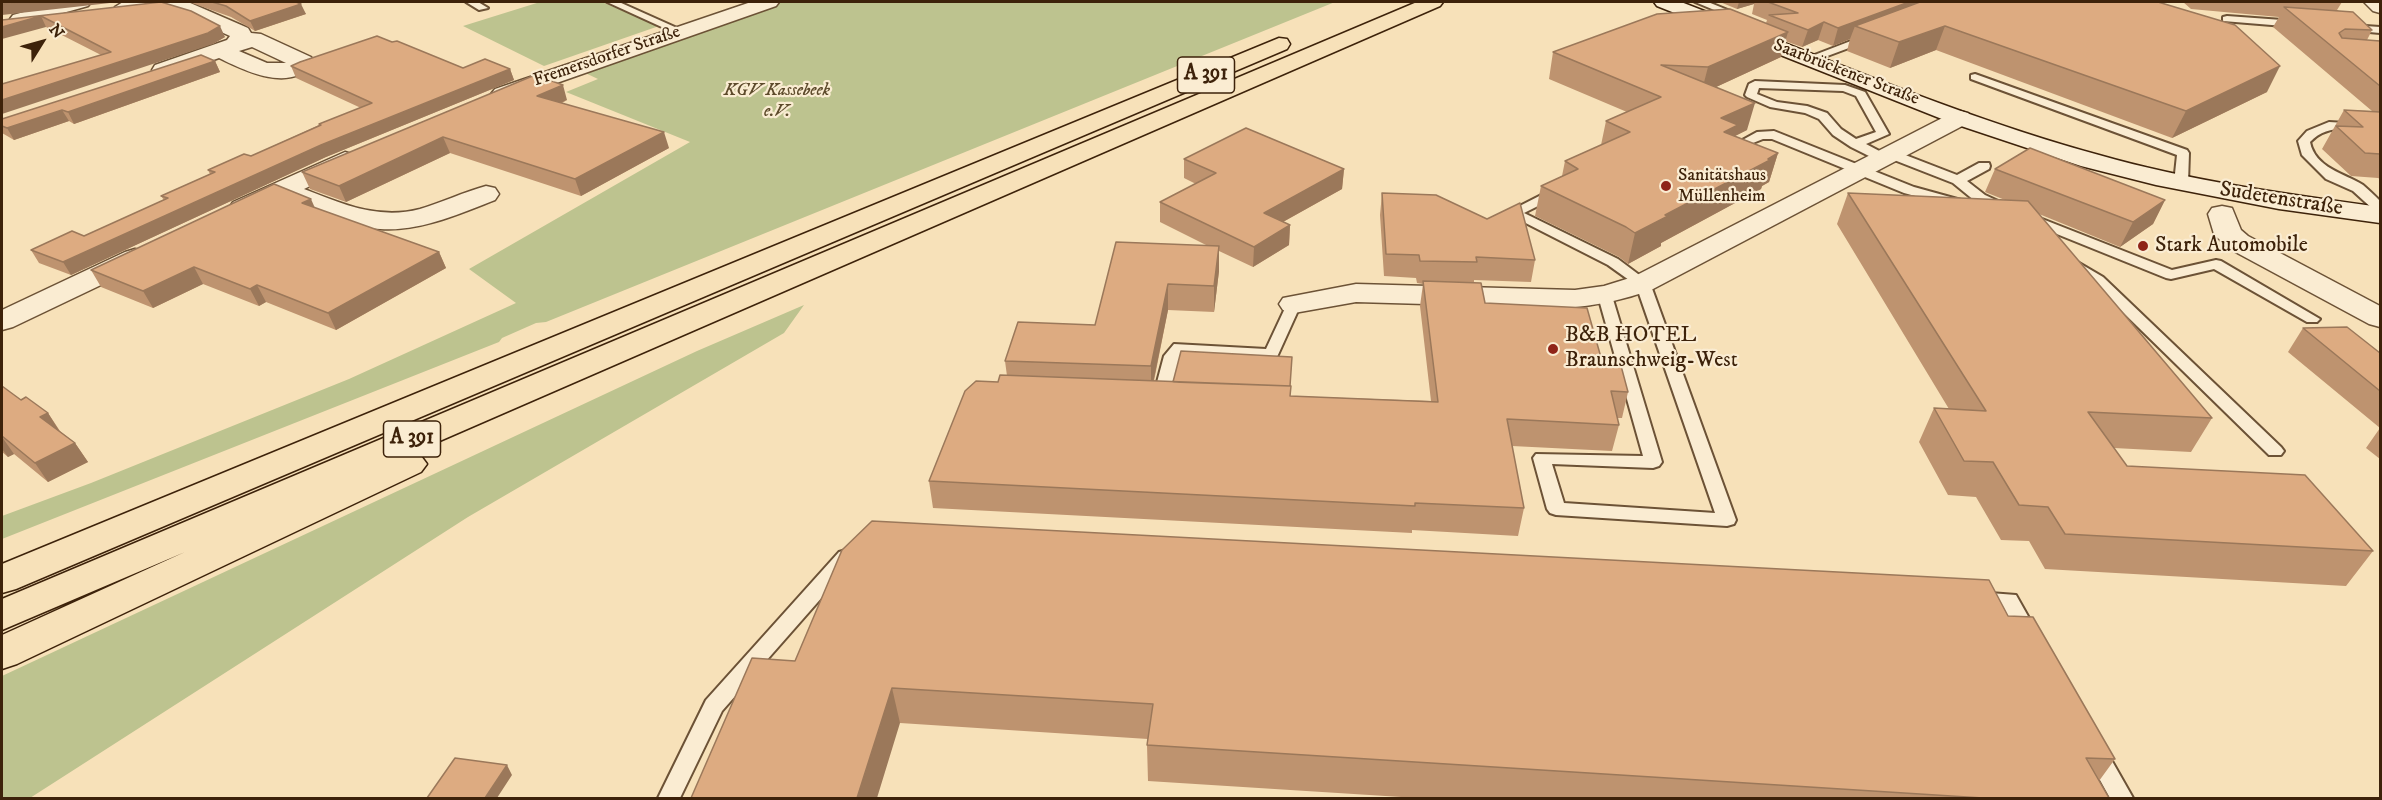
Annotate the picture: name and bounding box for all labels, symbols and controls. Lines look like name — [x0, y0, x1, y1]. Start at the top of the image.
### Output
north arrow — [12, 12, 72, 72]
text: N — [44, 20, 68, 42]
street label: Fremersdorfer Straße — [531, 22, 683, 92]
street label: Saarbrückener Straße — [1770, 35, 1922, 111]
road number: A 391 — [1178, 57, 1234, 93]
park label: KGV Kassebeek e.V. — [724, 80, 830, 122]
place label: Sanitätshaus Müllenheim — [1678, 165, 1766, 207]
street label: Sudetenstraße — [2218, 177, 2344, 223]
marker: Sanitätshaus Müllenheim — [1659, 179, 1673, 193]
place label: Stark Automobile — [2155, 233, 2308, 259]
marker: Stark Automobile — [2136, 239, 2150, 253]
place label: B&B HOTEL Braunschweig-West — [1565, 323, 1738, 374]
marker: B&B HOTEL Braunschweig-West — [1546, 342, 1560, 356]
road number: A 391 — [384, 421, 440, 457]

